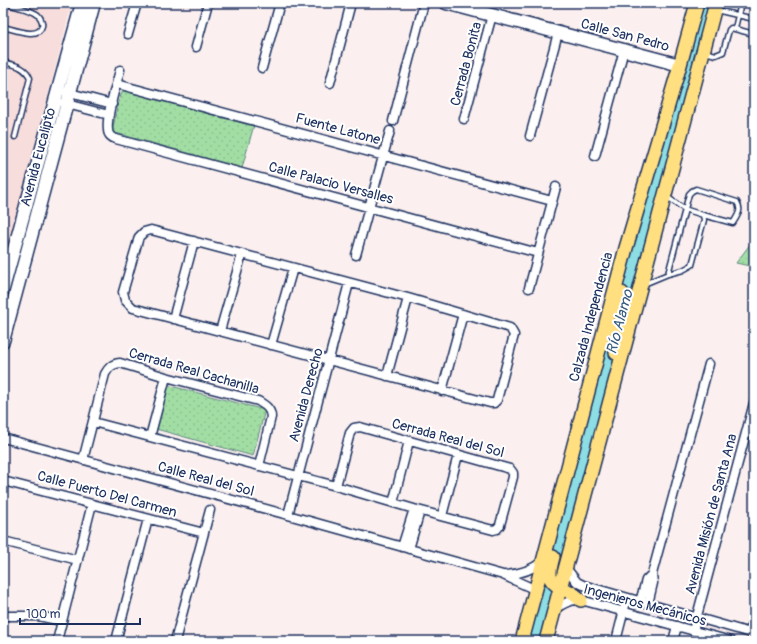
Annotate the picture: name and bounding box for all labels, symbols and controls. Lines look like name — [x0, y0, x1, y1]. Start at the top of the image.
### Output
street label: Calle San Pedro — [579, 15, 671, 55]
street label: Cerrada Bonita — [447, 20, 485, 108]
street label: Avenida Eucalipto — [17, 105, 59, 208]
street label: Fuente Latone — [294, 109, 382, 149]
street label: Calle Palacio Versalles — [267, 158, 396, 208]
street label: Calzada Independencia — [566, 250, 616, 384]
water label: Río Alamo — [602, 287, 638, 356]
street label: Cerrada Real Cachanilla — [127, 344, 261, 398]
street label: Avenida Derecho — [285, 346, 327, 444]
street label: Cerrada Real del Sol — [390, 415, 506, 461]
street label: Avenida Misión de Santa Ana — [681, 432, 741, 596]
street label: Calle Real del Sol — [156, 458, 256, 500]
street label: Calle Puerto Del Carmen — [35, 467, 179, 521]
street label: Ingenieros Mecánicos — [582, 580, 709, 630]
scale bar — [20, 600, 140, 626]
text: 100 m — [26, 607, 61, 622]

